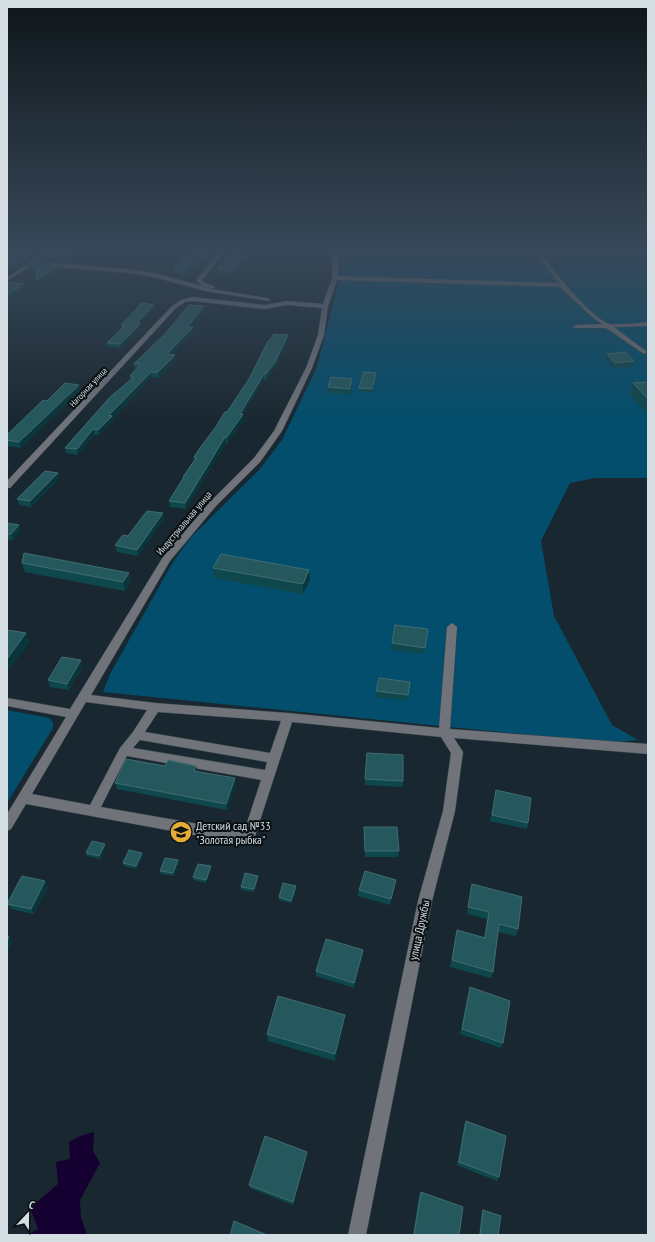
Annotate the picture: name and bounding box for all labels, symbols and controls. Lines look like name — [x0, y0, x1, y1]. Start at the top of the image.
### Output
street label: Нагорная улица — [67, 365, 109, 409]
street label: Индустриальная улица — [153, 488, 215, 558]
place label: Детский сад №33 "Золотая рыбка" — [196, 818, 271, 847]
school or university icon: Детский сад №33 "Золотая рыбка" — [168, 819, 194, 845]
street label: улица Дружбы — [405, 899, 433, 961]
north arrow — [8, 1194, 48, 1234]
text: С — [27, 1197, 37, 1212]

